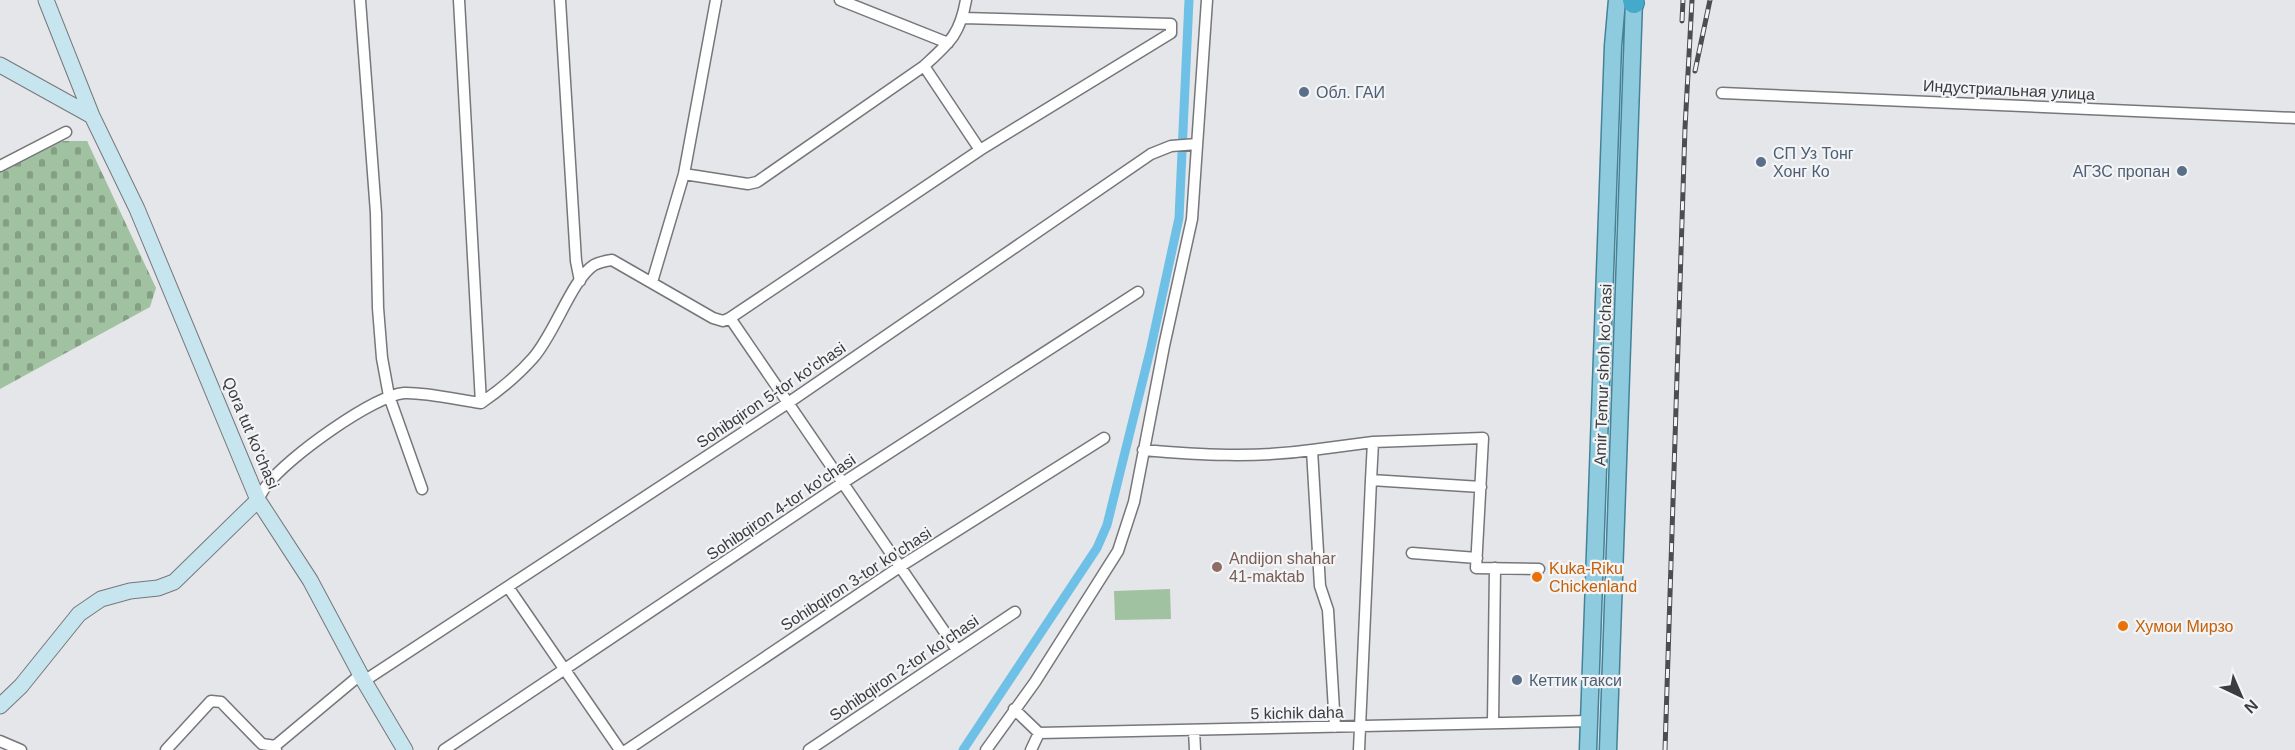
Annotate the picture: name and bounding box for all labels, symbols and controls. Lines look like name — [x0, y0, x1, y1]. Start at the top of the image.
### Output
street label: Индустриальная улица — [1923, 77, 2095, 103]
place label: Обл. ГАИ — [1316, 84, 1385, 101]
marker: Обл. ГАИ — [1297, 85, 1311, 99]
place label: СП Уз Тонг Хонг Ко — [1773, 145, 1854, 180]
marker: СП Уз Тонг Хонг Ко — [1754, 155, 1768, 169]
place label: АГЗС пропан — [2073, 163, 2170, 180]
marker: АГЗС пропан — [2175, 164, 2189, 178]
street label: Amir Temur shoh ko'chasi — [1591, 284, 1615, 466]
street label: Sohibqiron 5-tor ko'chasi — [693, 339, 849, 451]
street label: Qora tut ko'chasi — [220, 375, 282, 491]
street label: Sohibqiron 4-tor ko'chasi — [703, 451, 859, 563]
street label: Sohibqiron 3-tor ko'chasi — [778, 524, 934, 634]
place label: Andijon shahar 41-maktab — [1229, 550, 1336, 585]
marker: Andijon shahar 41-maktab — [1210, 560, 1224, 574]
place label: Kuka-Riku Chickenland — [1549, 560, 1637, 595]
marker: Kuka-Riku Chickenland — [1530, 570, 1544, 584]
street label: Sohibqiron 2-tor ko'chasi — [826, 612, 982, 724]
place label: Хумои Мирзо — [2135, 618, 2234, 635]
marker: Хумои Мирзо — [2116, 619, 2130, 633]
north arrow — [2211, 666, 2271, 726]
place label: Кеттик такси — [1529, 672, 1622, 689]
marker: Кеттик такси — [1510, 673, 1524, 687]
text: N — [2241, 696, 2261, 717]
street label: 5 kichik daha — [1250, 704, 1344, 722]

